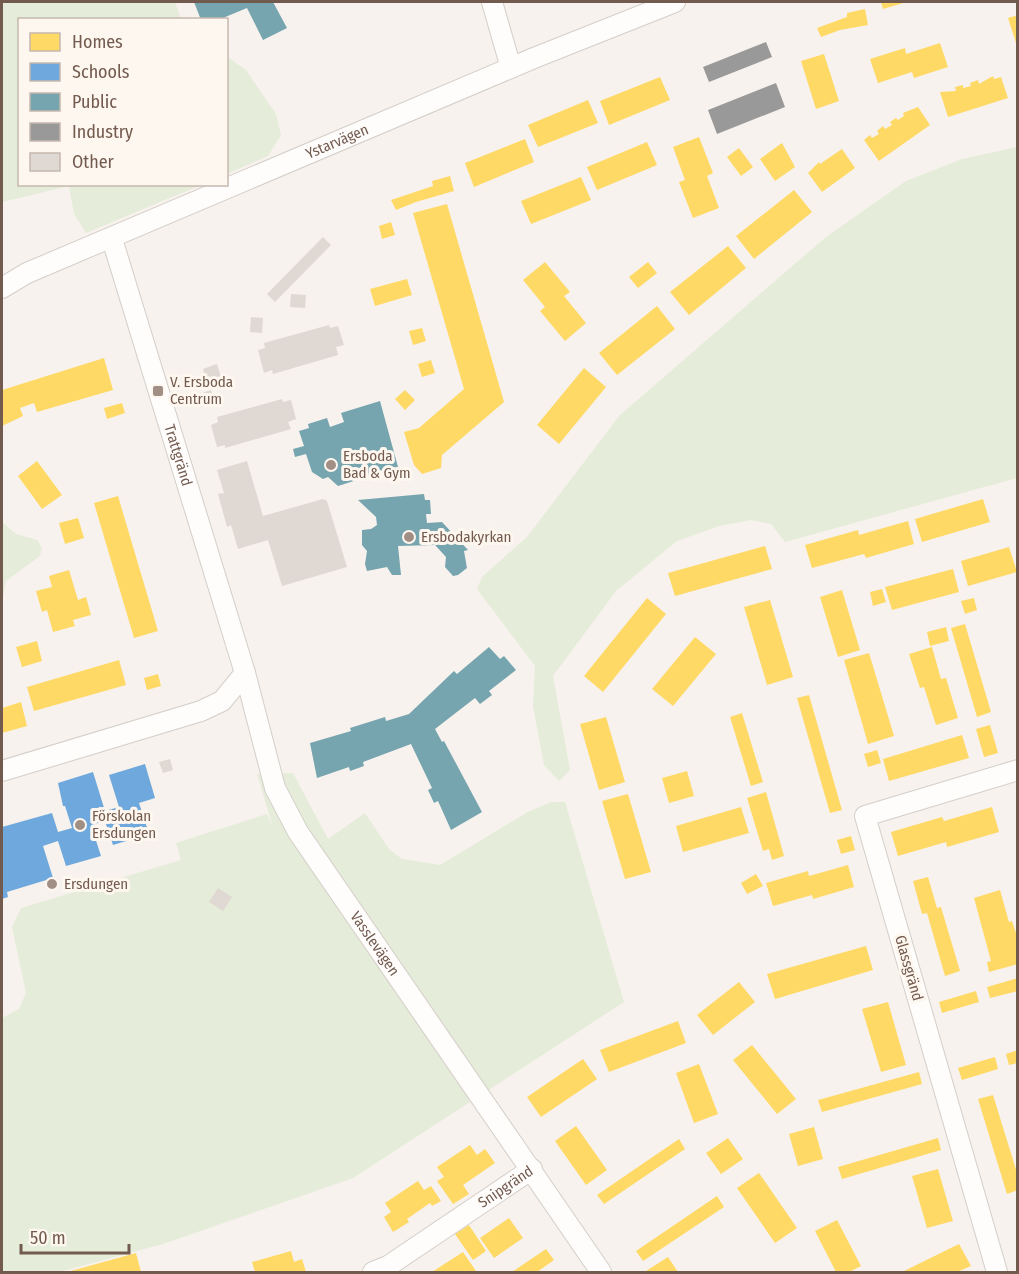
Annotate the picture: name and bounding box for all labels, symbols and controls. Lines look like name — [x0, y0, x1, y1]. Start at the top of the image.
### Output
legend — [18, 18, 228, 186]
text: Homes — [72, 31, 123, 53]
text: Schools — [72, 61, 130, 83]
text: Public — [72, 91, 117, 113]
street label: Ystarvägen — [303, 120, 371, 163]
text: Industry — [72, 121, 133, 143]
text: Other — [72, 151, 115, 173]
place label: V. Ersboda Centrum — [170, 373, 233, 408]
marker: V. Ersboda Centrum — [151, 384, 165, 398]
street label: Trattgränd — [160, 422, 196, 488]
place label: Ersboda Bad & Gym — [343, 447, 410, 482]
marker: Ersboda Bad & Gym — [324, 458, 338, 472]
place label: Ersbodakyrkan — [421, 528, 512, 546]
marker: Ersbodakyrkan — [402, 530, 416, 544]
place label: Förskolan Ersdungen — [92, 807, 156, 842]
marker: Förskolan Ersdungen — [73, 818, 87, 832]
place label: Ersdungen — [64, 875, 128, 893]
marker: Ersdungen — [45, 877, 59, 891]
street label: Vasslevägen — [346, 908, 403, 979]
street label: Glassgränd — [891, 933, 927, 1003]
street label: Snipgränd — [475, 1162, 536, 1212]
scale bar — [21, 1217, 129, 1255]
text: 50 m — [30, 1227, 66, 1249]

